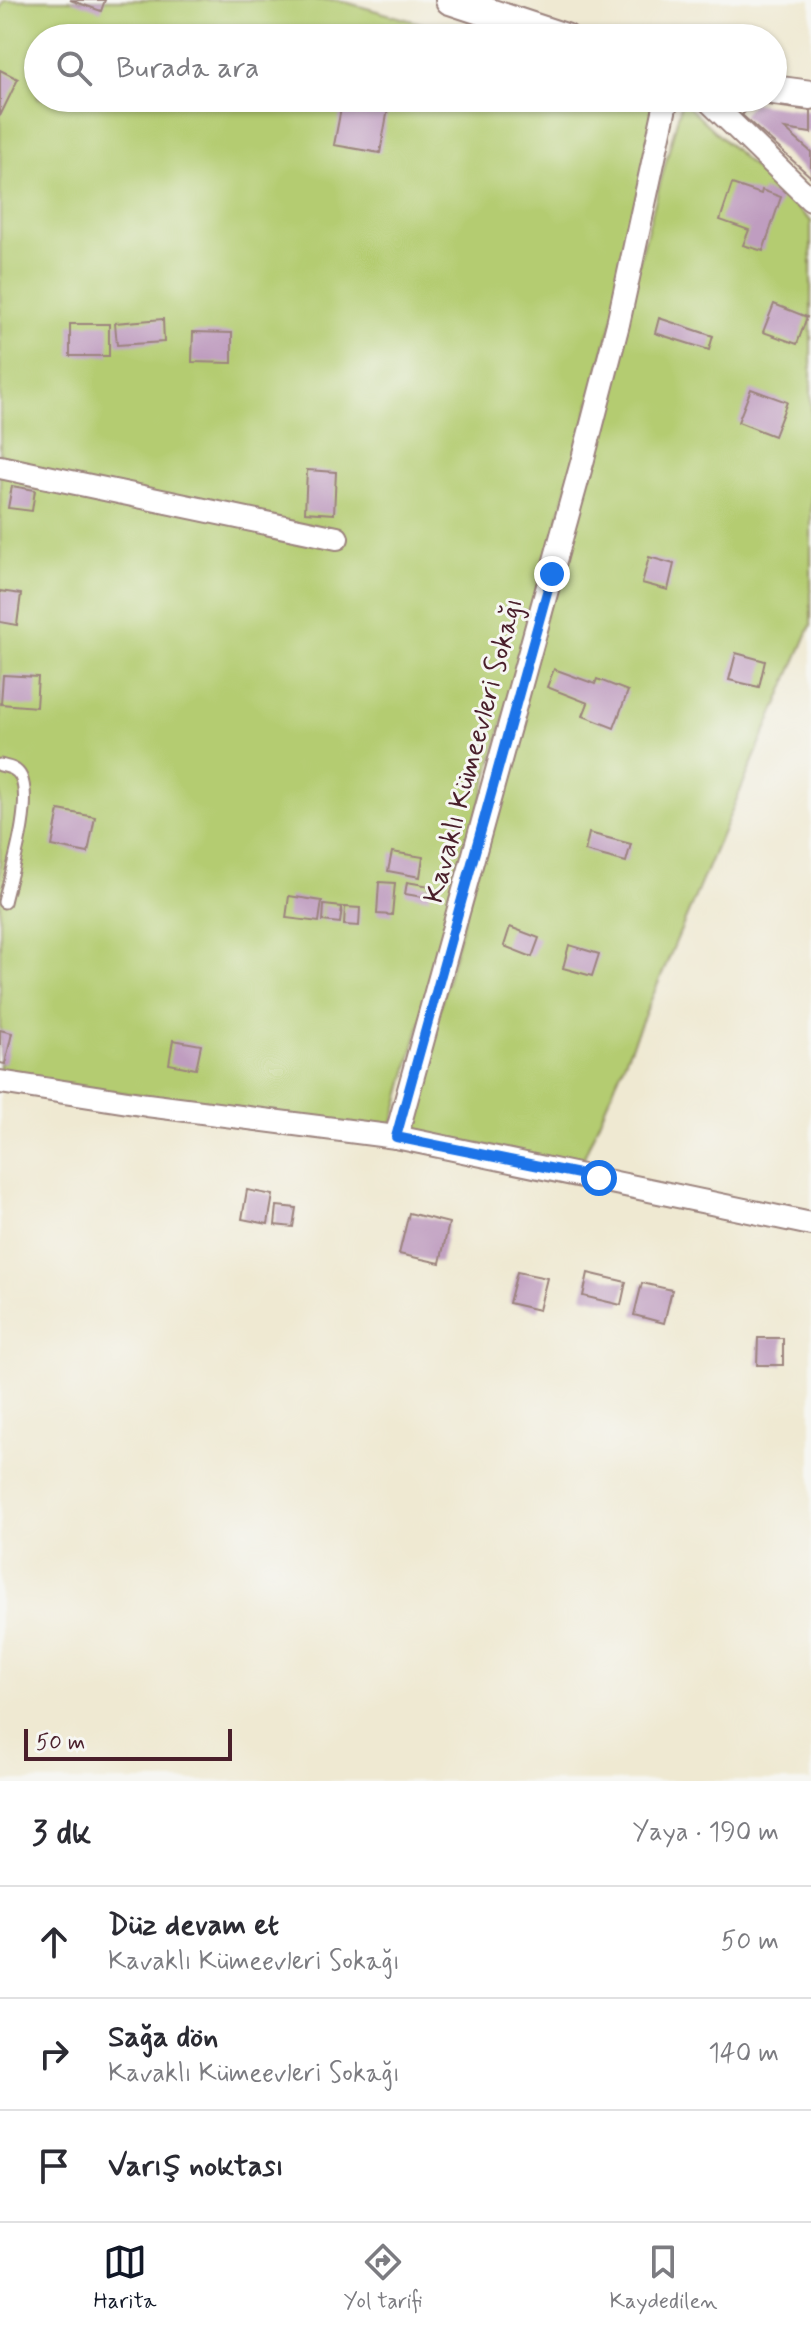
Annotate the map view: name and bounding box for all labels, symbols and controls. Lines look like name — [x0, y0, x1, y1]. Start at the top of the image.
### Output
search box — [24, 24, 787, 112]
icon: search — [52, 46, 96, 90]
text: Burada ara — [116, 49, 259, 88]
route end — [534, 556, 570, 592]
street label: Kavaklı Kümeevleri Sokağı — [416, 594, 533, 907]
route start — [581, 1160, 617, 1196]
scale bar — [24, 1725, 232, 1761]
text: 50 m — [36, 1729, 85, 1757]
text: 3 dk — [32, 1811, 91, 1856]
text: Yaya · 190 m — [632, 1816, 779, 1850]
text: Düz devam et — [108, 1906, 279, 1945]
icon: ahead — [32, 1920, 76, 1964]
text: 50 m — [721, 1925, 779, 1959]
text: Kavaklı Kümeevleri Sokağı — [108, 1945, 400, 1979]
text: Sağa dön — [108, 2018, 218, 2057]
icon: right — [32, 2032, 76, 2076]
text: 140 m — [708, 2037, 779, 2071]
text: Kavaklı Kümeevleri Sokağı — [108, 2057, 400, 2091]
icon: arrive — [32, 2144, 76, 2188]
text: Varış noktası — [108, 2147, 284, 2186]
tab: Harita — [94, 2240, 157, 2316]
tab: Yol tarifi — [344, 2240, 422, 2316]
tab: Kaydedilen — [609, 2240, 717, 2316]

